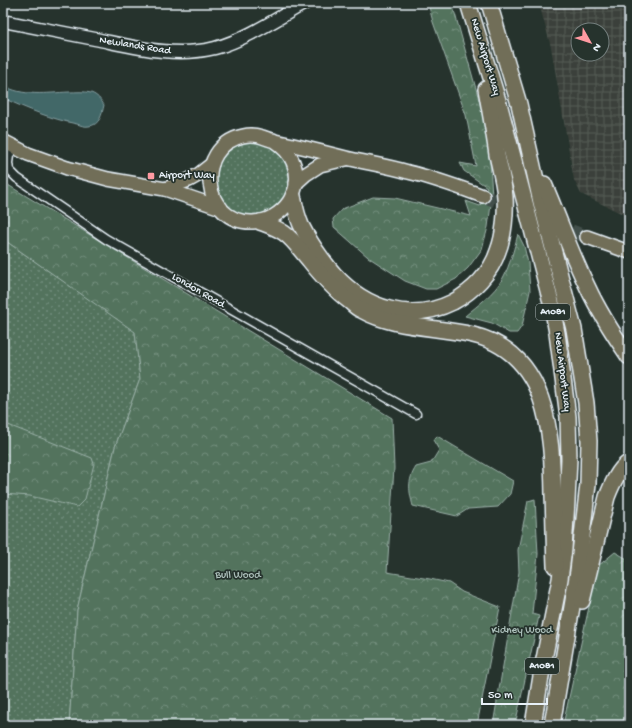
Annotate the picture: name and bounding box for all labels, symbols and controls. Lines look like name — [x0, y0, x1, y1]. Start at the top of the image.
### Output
street label: New Airport Way — [468, 17, 503, 97]
north arrow — [570, 22, 610, 62]
street label: Newlands Road — [98, 34, 173, 58]
text: N — [589, 40, 603, 54]
place label: Airport Way — [159, 170, 215, 182]
marker: Airport Way — [146, 171, 156, 181]
street label: London Road — [169, 271, 228, 312]
road number: A1081 — [536, 304, 570, 320]
street label: New Airport Way — [551, 332, 573, 413]
park label: Bull Wood — [214, 570, 262, 582]
park label: Kidney Wood — [491, 625, 554, 637]
road number: A1081 — [525, 658, 559, 674]
scale bar — [482, 680, 547, 706]
text: 50 m — [488, 689, 513, 703]

